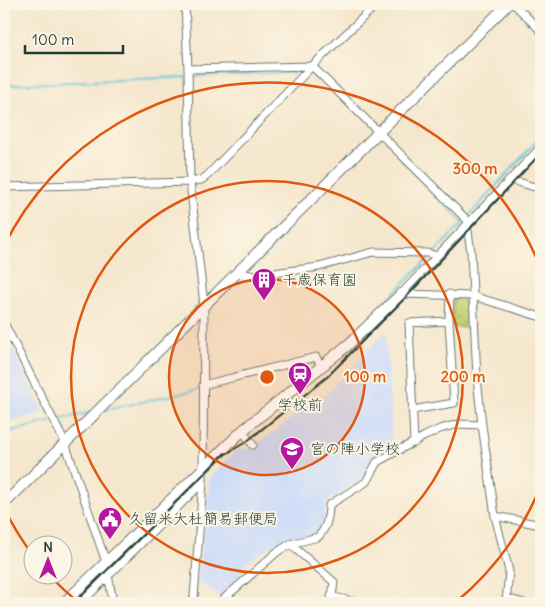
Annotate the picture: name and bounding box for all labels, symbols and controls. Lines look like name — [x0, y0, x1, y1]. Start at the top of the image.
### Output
scale bar — [25, 22, 122, 54]
text: 100 m — [32, 30, 74, 49]
text: 300 m — [453, 159, 498, 178]
building icon: 千歳保育園 — [251, 267, 277, 301]
place label: 千歳保育園 — [282, 270, 357, 289]
station icon: 学校前 — [287, 361, 313, 395]
text: 100 m — [344, 367, 386, 386]
text: 200 m — [441, 367, 485, 386]
centre of rings — [258, 368, 276, 386]
place label: 学校前 — [277, 395, 323, 414]
school or university icon: 宮の陣小学校 — [279, 436, 305, 470]
place label: 宮の陣小学校 — [310, 439, 400, 458]
public building icon: 久留米大杜簡易郵便局 — [97, 506, 123, 540]
place label: 久留米大杜簡易郵便局 — [128, 509, 278, 528]
north arrow — [22, 534, 72, 584]
text: N — [43, 538, 53, 556]

